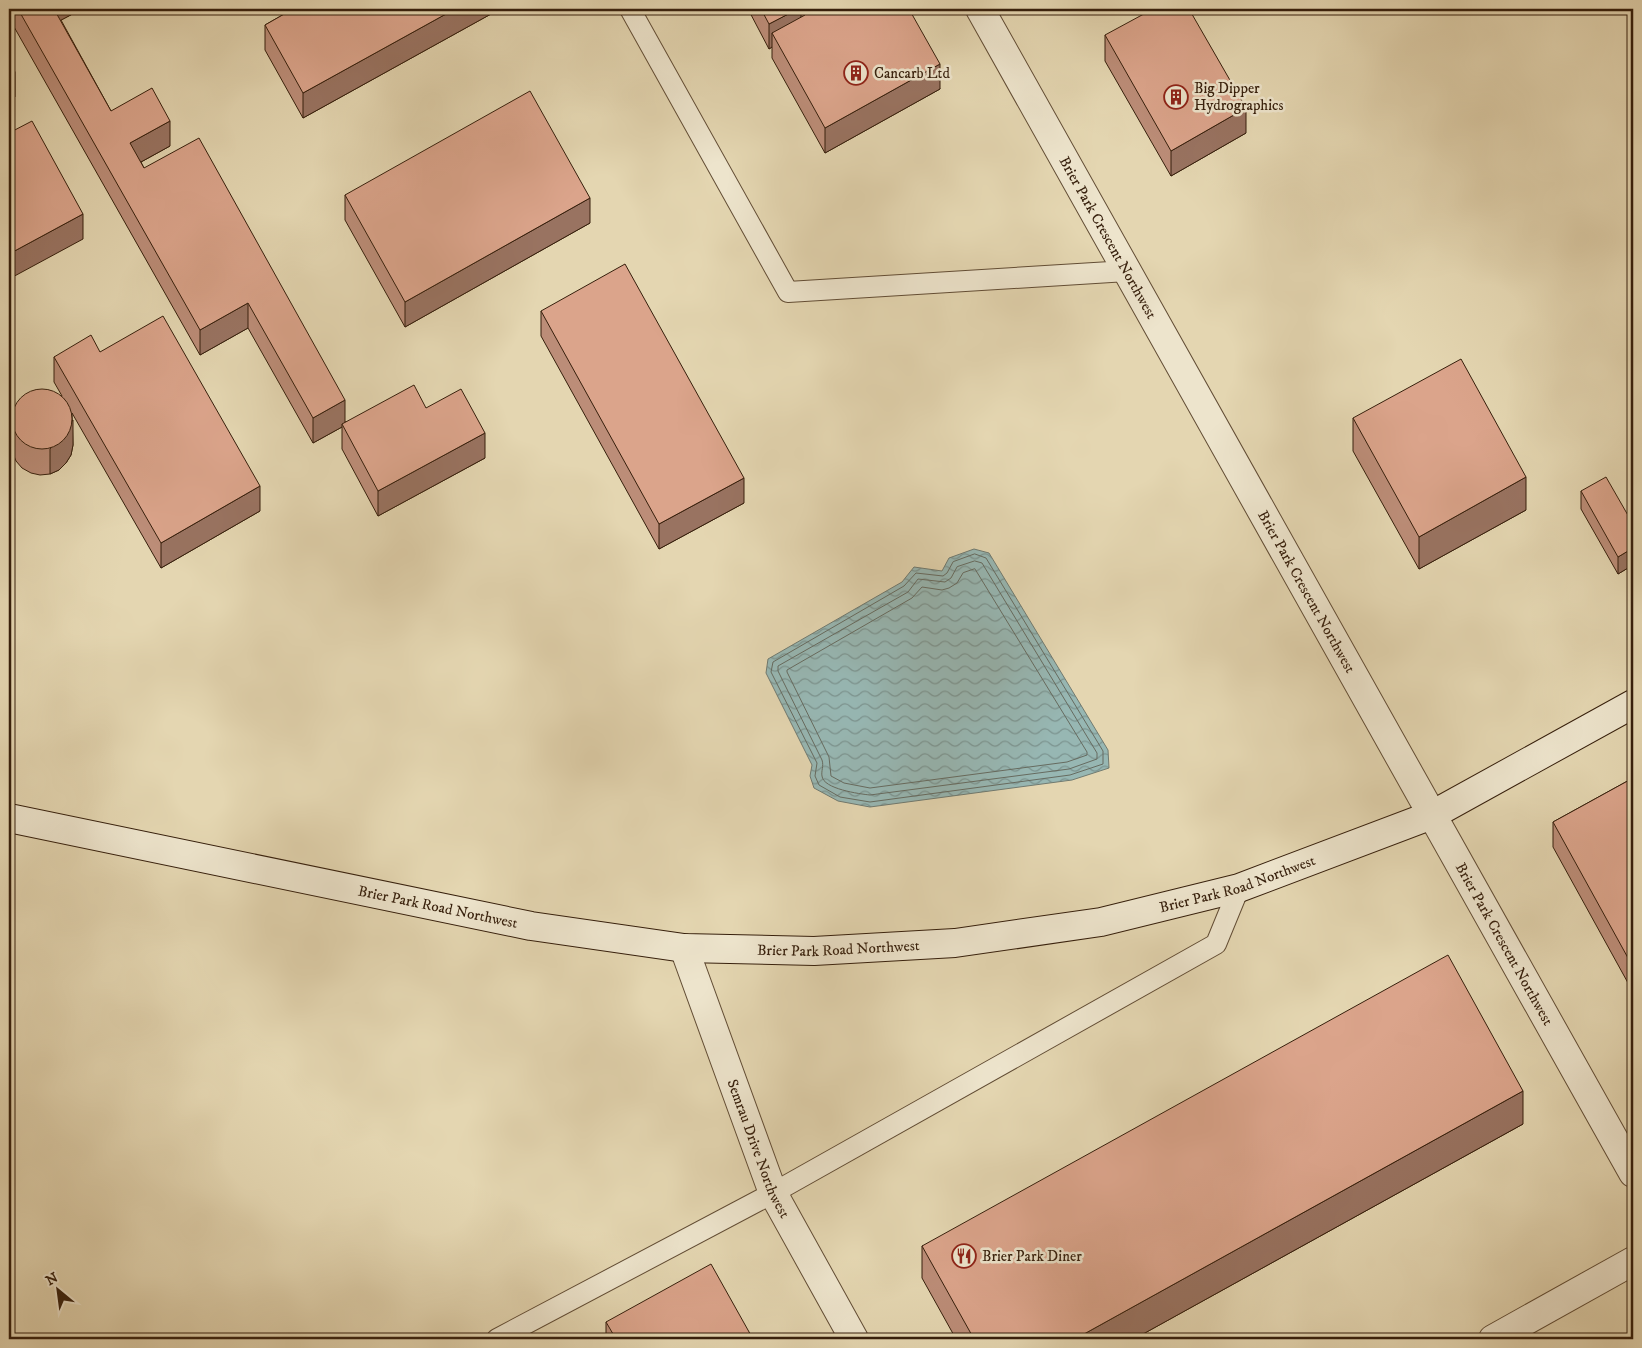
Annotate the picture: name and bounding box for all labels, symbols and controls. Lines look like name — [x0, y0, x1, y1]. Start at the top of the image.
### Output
building icon: Cancarb Ltd — [843, 60, 869, 86]
place label: Cancarb Ltd — [874, 64, 950, 83]
place label: Big Dipper Hydrographics — [1194, 79, 1284, 115]
building icon: Big Dipper Hydrographics — [1163, 84, 1189, 110]
street label: Brier Park Crescent Northwest — [1055, 153, 1161, 322]
street label: Brier Park Crescent Northwest — [1254, 507, 1360, 676]
street label: Brier Park Road Northwest — [1157, 850, 1318, 917]
street label: Brier Park Crescent Northwest — [1451, 859, 1558, 1029]
street label: Brier Park Road Northwest — [356, 881, 520, 933]
street label: Brier Park Road Northwest — [757, 936, 920, 961]
street label: Semrau Drive Northwest — [723, 1077, 795, 1221]
restaurant icon: Brier Park Diner — [951, 1243, 977, 1269]
place label: Brier Park Diner — [982, 1247, 1082, 1266]
north arrow — [32, 1266, 82, 1316]
text: N — [43, 1269, 62, 1290]

